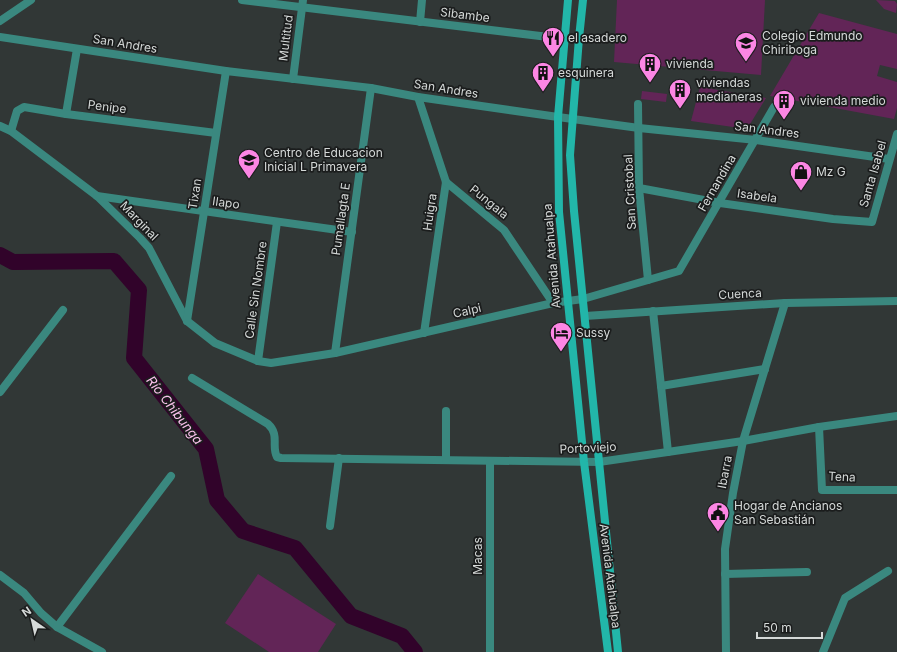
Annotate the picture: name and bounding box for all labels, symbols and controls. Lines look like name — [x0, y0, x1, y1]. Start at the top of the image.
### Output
street label: Sibambe — [439, 4, 491, 25]
street label: Multitud — [275, 14, 296, 62]
restaurant icon: el asadero — [540, 25, 566, 58]
place label: Colegio Edmundo Chiriboga — [762, 28, 863, 57]
place label: el asadero — [568, 30, 627, 45]
school or university icon: Colegio Edmundo Chiriboga — [733, 30, 759, 63]
street label: San Andres — [92, 31, 158, 56]
building icon: vivienda — [637, 51, 663, 84]
place label: vivienda — [666, 56, 713, 71]
building icon: esquinera — [530, 60, 556, 93]
place label: esquinera — [558, 65, 614, 80]
place label: viviendas medianeras — [696, 75, 762, 104]
street label: San Andres — [413, 76, 479, 101]
building icon: viviendas medianeras — [667, 77, 693, 110]
building icon: vivienda medio — [771, 88, 797, 121]
place label: vivienda medio — [800, 93, 886, 108]
street label: Penipe — [87, 97, 127, 116]
street label: San Andres — [734, 118, 800, 141]
street label: Santa Isabel — [856, 139, 889, 209]
place label: Centro de Educacion Inicial L Primavera — [264, 145, 383, 174]
school or university icon: Centro de Educacion Inicial L Primavera — [236, 147, 262, 180]
street label: Fernandina — [694, 152, 739, 214]
street label: San Cristobal — [620, 154, 639, 230]
shop icon: Mz G — [788, 159, 814, 192]
place label: Mz G — [816, 164, 846, 179]
street label: Tixan — [185, 177, 204, 210]
street label: Pungala — [467, 181, 512, 222]
street label: Pumallagta E — [328, 182, 353, 256]
street label: Isabela — [736, 185, 778, 206]
street label: Huigra — [419, 192, 440, 232]
street label: Ilapo — [211, 193, 241, 212]
street label: Marginal — [117, 198, 162, 243]
street label: Avenida Atahualpa — [539, 203, 564, 309]
street label: Calle Sin Nombre — [241, 240, 270, 340]
street label: Cuenca — [718, 285, 762, 302]
street label: Calpi — [451, 300, 483, 321]
hotel icon: Sussy — [548, 320, 574, 353]
place label: Sussy — [576, 325, 610, 340]
water label: Río Chibunga — [143, 373, 207, 447]
street label: Portoviejo — [559, 439, 617, 456]
street label: Ibarra — [714, 454, 735, 490]
street label: Tena — [828, 468, 856, 485]
place label: Hogar de Ancianos San Sebastián — [734, 498, 842, 527]
public building icon: Hogar de Ancianos San Sebastián — [705, 500, 731, 533]
street label: Avenida Atahualpa — [597, 523, 624, 629]
street label: Macas — [470, 537, 485, 575]
north arrow — [12, 600, 52, 640]
text: N — [19, 604, 34, 620]
scale bar — [757, 614, 822, 640]
text: 50 m — [763, 620, 792, 635]

